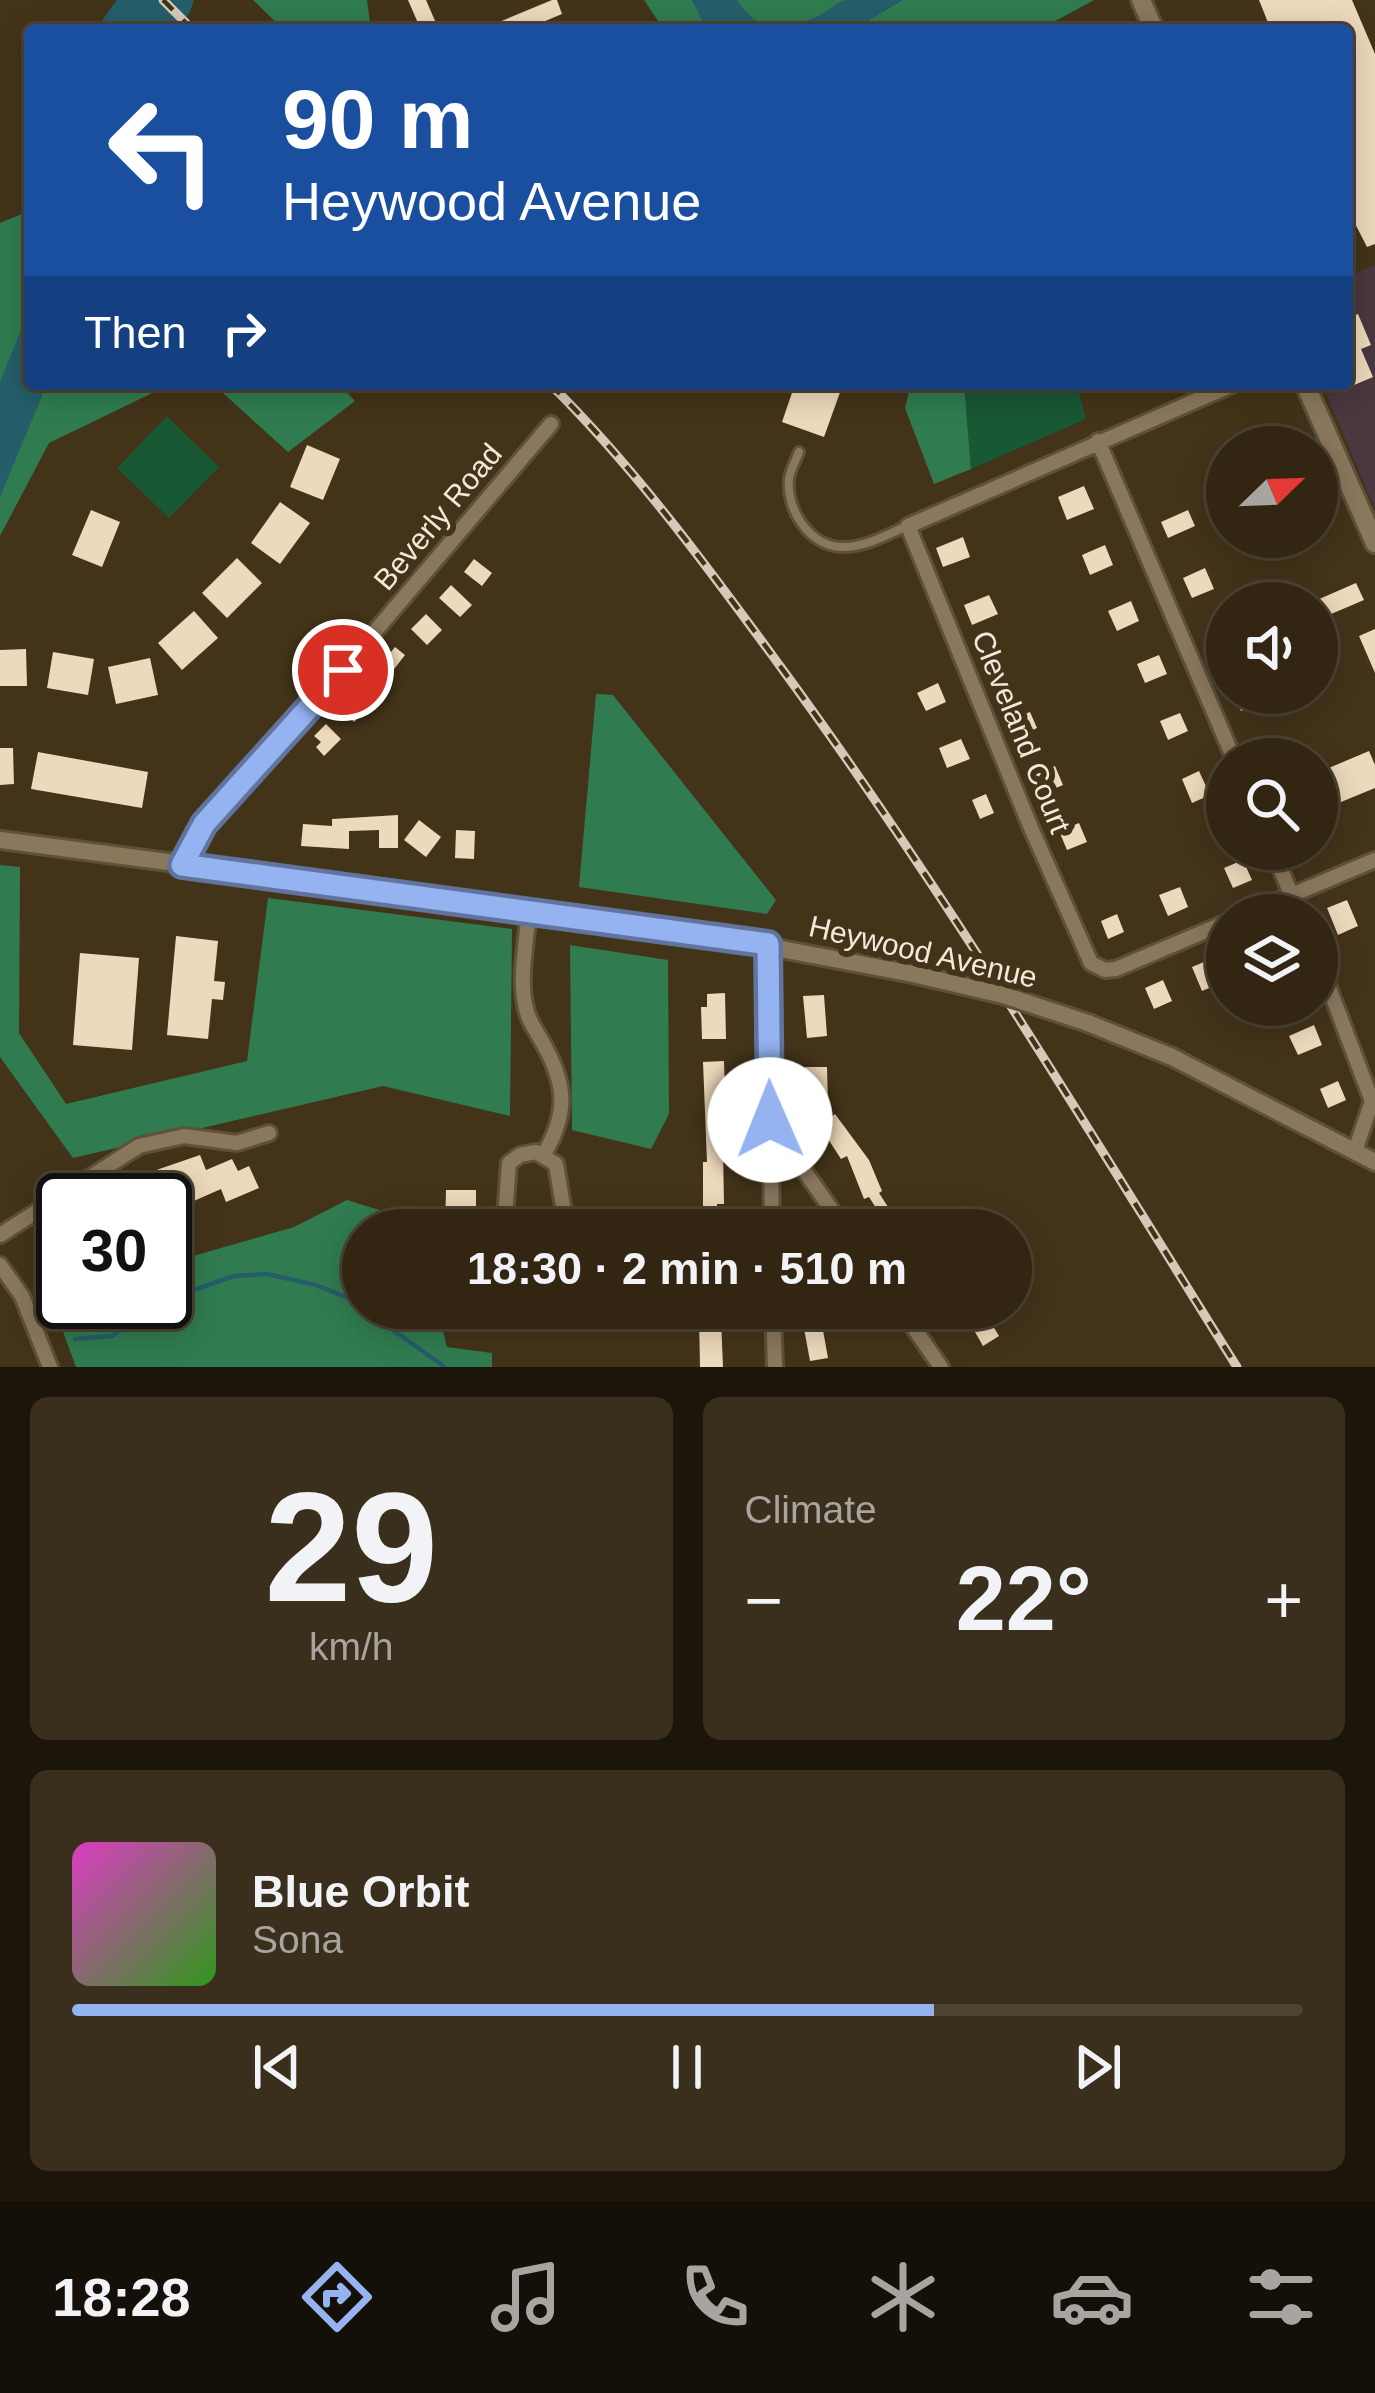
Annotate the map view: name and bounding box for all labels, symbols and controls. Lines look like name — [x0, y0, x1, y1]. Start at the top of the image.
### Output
icon: left — [84, 72, 240, 228]
text: 90 m — [282, 72, 473, 166]
text: Heywood Avenue — [282, 171, 701, 231]
icon: right — [211, 300, 277, 366]
text: Then — [84, 307, 187, 358]
north arrow — [1206, 426, 1338, 558]
map controls — [1206, 426, 1338, 1026]
street label: Beverly Road — [367, 437, 508, 596]
button: sound — [1206, 582, 1338, 714]
pin — [292, 619, 394, 721]
street label: Cleveland Court — [966, 626, 1077, 838]
icon: arrive — [310, 637, 376, 703]
button: search — [1206, 738, 1338, 870]
button: layers — [1206, 894, 1338, 1026]
street label: Heywood Avenue — [806, 909, 1040, 994]
position arrow — [707, 1057, 833, 1183]
speed limit sign: 30 — [36, 1173, 192, 1329]
text: 18:30 · 2 min · 510 m — [467, 1243, 907, 1294]
text: 29 — [264, 1460, 438, 1634]
text: Climate — [745, 1488, 877, 1531]
text: 22° — [956, 1549, 1092, 1649]
text: − — [745, 1563, 783, 1637]
text: + — [1264, 1563, 1303, 1637]
text: km/h — [309, 1625, 394, 1668]
text: Blue Orbit — [252, 1866, 470, 1917]
text: Sona — [252, 1918, 343, 1961]
icon: previous — [244, 2034, 310, 2100]
icon: pause — [654, 2034, 720, 2100]
icon: next — [1065, 2034, 1131, 2100]
icon: directions — [295, 2255, 379, 2339]
icon: music — [484, 2255, 568, 2339]
icon: phone — [673, 2255, 757, 2339]
icon: climate — [861, 2255, 945, 2339]
icon: car — [1050, 2255, 1134, 2339]
icon: filters — [1239, 2255, 1323, 2339]
text: 18:28 — [52, 2267, 190, 2327]

